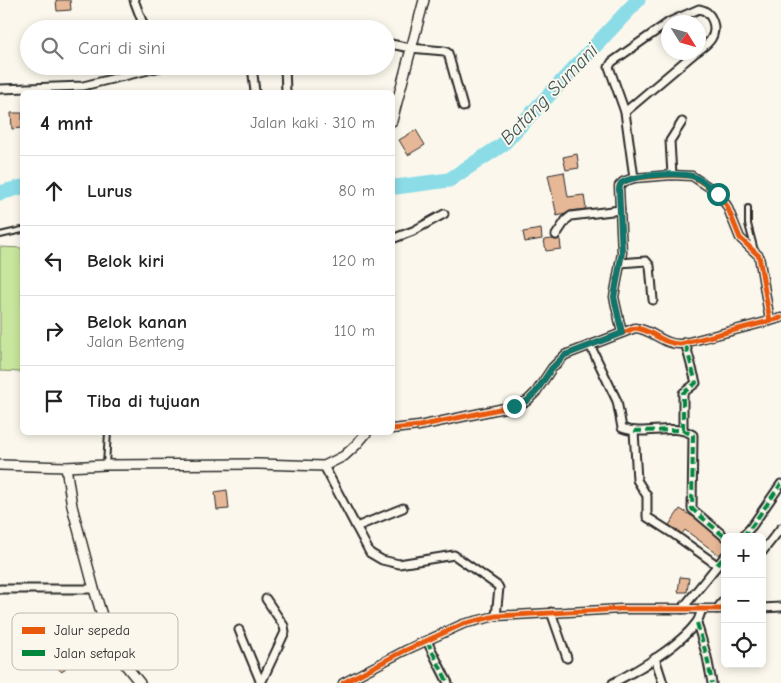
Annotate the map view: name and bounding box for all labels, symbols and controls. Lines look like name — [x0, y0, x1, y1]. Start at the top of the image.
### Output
north arrow — [661, 15, 706, 60]
search box — [20, 20, 395, 75]
icon: search — [38, 34, 66, 62]
text: Cari di sini — [78, 37, 165, 59]
water label: Batang Sumani — [495, 39, 603, 149]
text: 4 mnt — [40, 111, 92, 135]
text: Jalan kaki · 310 m — [250, 114, 375, 132]
icon: ahead — [40, 177, 68, 205]
text: Lurus — [87, 180, 132, 202]
text: 80 m — [338, 182, 375, 200]
route start — [707, 183, 730, 206]
icon: left — [40, 247, 68, 275]
text: Belok kiri — [87, 250, 164, 272]
text: 120 m — [332, 252, 375, 270]
text: Belok kanan — [87, 311, 187, 333]
icon: right — [40, 317, 68, 345]
text: 110 m — [334, 322, 375, 340]
text: Jalan Benteng — [87, 333, 185, 351]
icon: arrive — [40, 387, 68, 415]
text: Tiba di tujuan — [87, 390, 200, 412]
route end — [503, 395, 526, 418]
map controls — [721, 533, 766, 668]
button: + — [721, 533, 766, 578]
button: − — [721, 578, 766, 623]
legend — [12, 613, 178, 670]
text: Jalur sepeda — [54, 622, 130, 639]
button: locate — [721, 623, 766, 668]
text: Jalan setapak — [54, 645, 136, 662]

